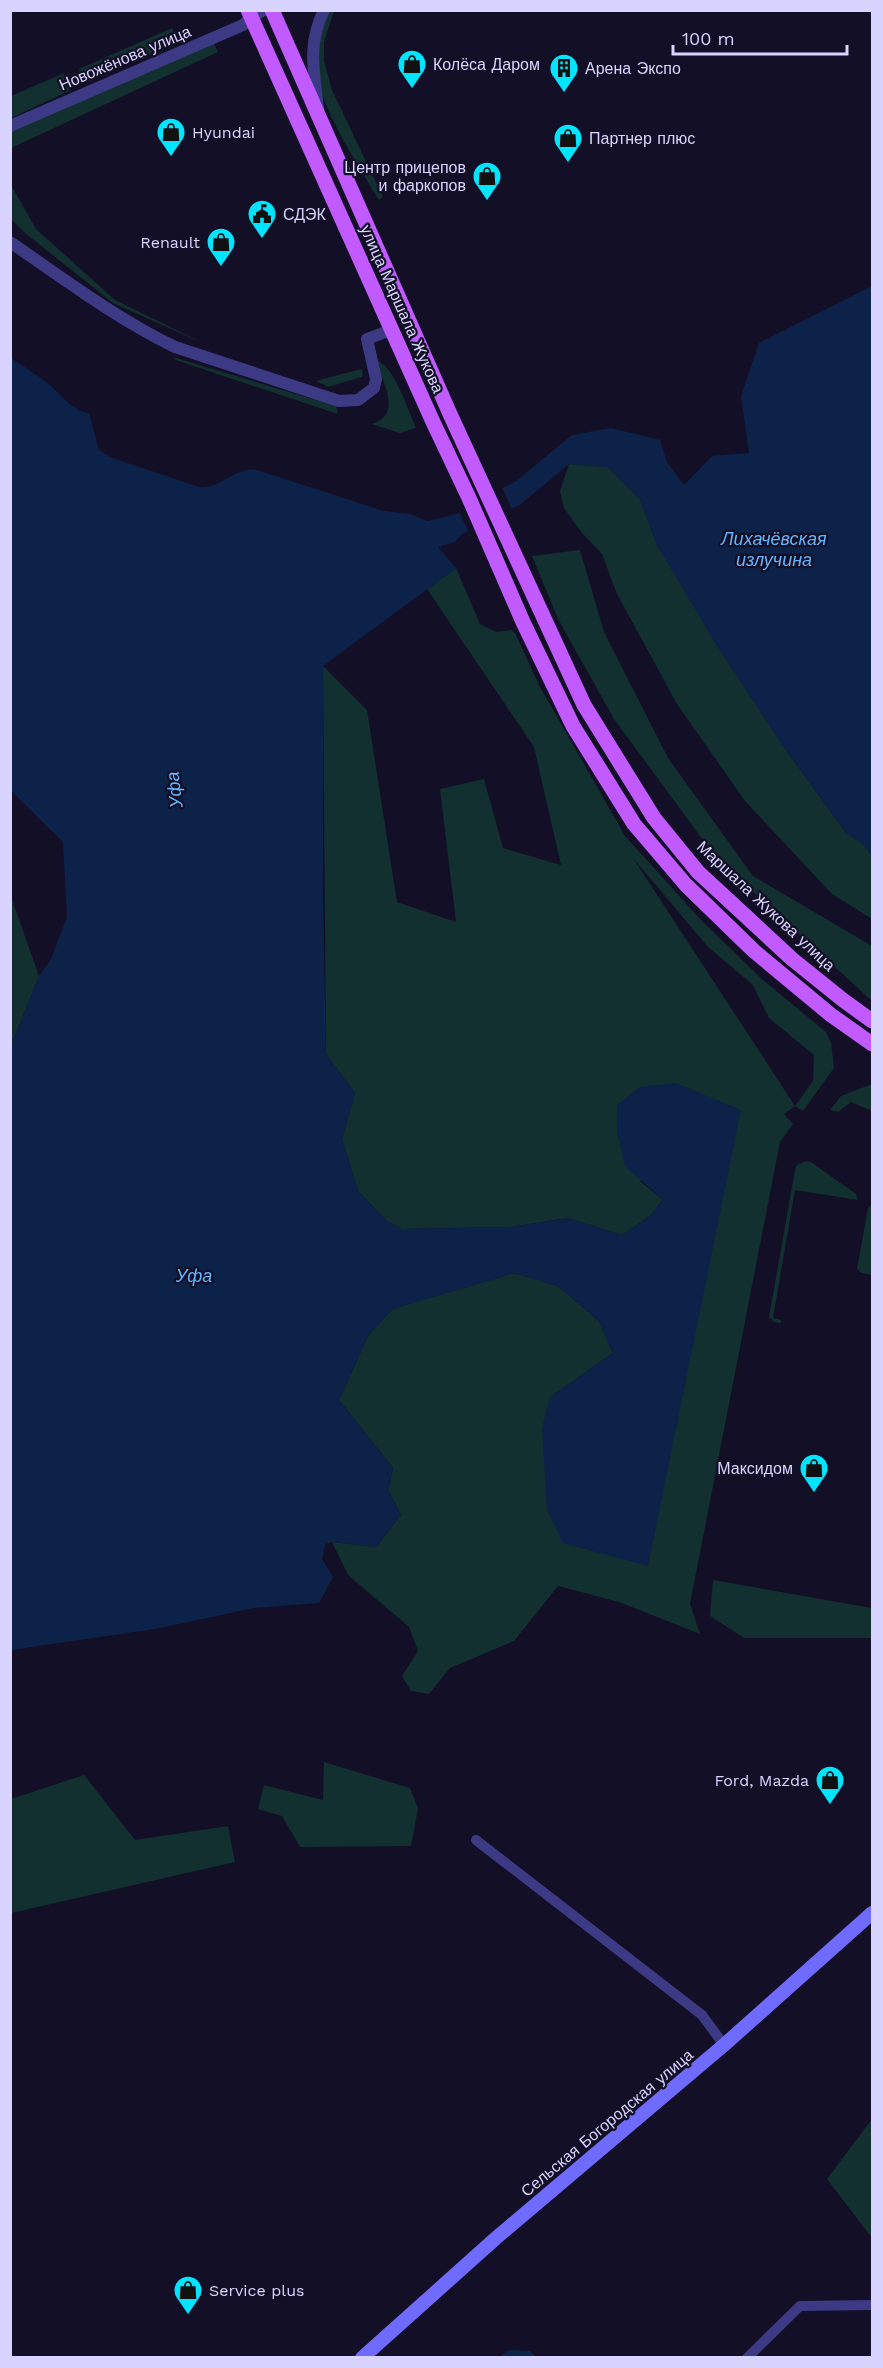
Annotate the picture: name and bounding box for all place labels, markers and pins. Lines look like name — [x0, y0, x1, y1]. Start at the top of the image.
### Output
shop icon: Колёса Даром — [396, 48, 428, 90]
building icon: Арена Экспо — [548, 52, 580, 94]
place label: Колёса Даром — [433, 55, 540, 74]
place label: Арена Экспо — [585, 59, 681, 78]
shop icon: Hyundai — [155, 116, 187, 158]
shop icon: Партнер плюс — [552, 122, 584, 164]
place label: Hyundai — [192, 123, 255, 142]
place label: Партнер плюс — [589, 129, 695, 148]
place label: Центр прицепов и фаркопов — [344, 158, 466, 195]
shop icon: Центр прицепов и фаркопов — [471, 160, 503, 202]
public building icon: СДЭК — [246, 198, 278, 240]
place label: СДЭК — [283, 205, 327, 224]
shop icon: Renault — [205, 226, 237, 268]
place label: Renault — [140, 233, 200, 252]
shop icon: Максидом — [798, 1452, 830, 1494]
place label: Максидом — [717, 1459, 793, 1478]
shop icon: Ford, Mazda — [814, 1764, 846, 1806]
place label: Ford, Mazda — [714, 1771, 809, 1790]
shop icon: Service plus — [172, 2274, 204, 2316]
place label: Service plus — [209, 2281, 304, 2300]

